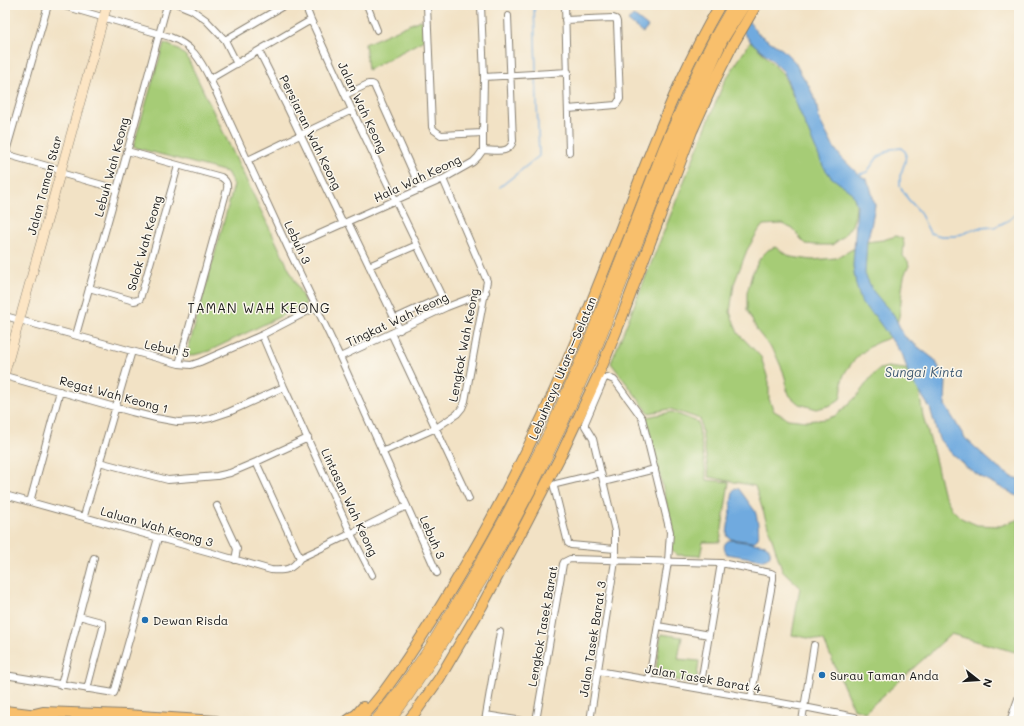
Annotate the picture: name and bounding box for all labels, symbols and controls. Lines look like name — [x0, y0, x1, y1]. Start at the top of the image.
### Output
street label: Jalan Wah Keong — [335, 59, 391, 155]
street label: Persiaran Wah Keong — [276, 72, 346, 192]
street label: Lebuh Wah Keong — [90, 115, 132, 219]
street label: Jalan Taman Star — [23, 134, 65, 236]
street label: Hala Wah Keong — [371, 151, 463, 205]
street label: Solok Wah Keong — [123, 194, 165, 292]
street label: Lebuh 3 — [281, 218, 315, 266]
street label: Lengkok Wah Keong — [444, 287, 482, 403]
street label: Tingkat Wah Keong — [343, 288, 451, 350]
street label: Lebuhraya Utara–Selatan — [525, 294, 599, 442]
district label: TAMAN WAH KEONG — [187, 299, 331, 316]
street label: Lebuh 5 — [143, 335, 191, 361]
water label: Sungai Kinta — [885, 363, 963, 380]
street label: Regat Wah Keong 1 — [58, 372, 170, 416]
street label: Lintasan Wah Keong — [318, 445, 382, 559]
street label: Laluan Wah Keong 3 — [99, 502, 215, 550]
street label: Lebuh 3 — [416, 513, 450, 561]
street label: Lengkok Tasek Barat — [523, 564, 561, 688]
street label: Jalan Tasek Barat 3 — [575, 580, 609, 698]
place label: Dewan Risda — [153, 612, 228, 628]
marker: Dewan Risda — [140, 615, 150, 625]
street label: Jalan Tasek Barat 4 — [644, 660, 762, 696]
north arrow — [958, 660, 998, 700]
place label: Surau Taman Anda — [830, 667, 939, 683]
marker: Surau Taman Anda — [817, 670, 827, 680]
text: N — [980, 677, 996, 689]

